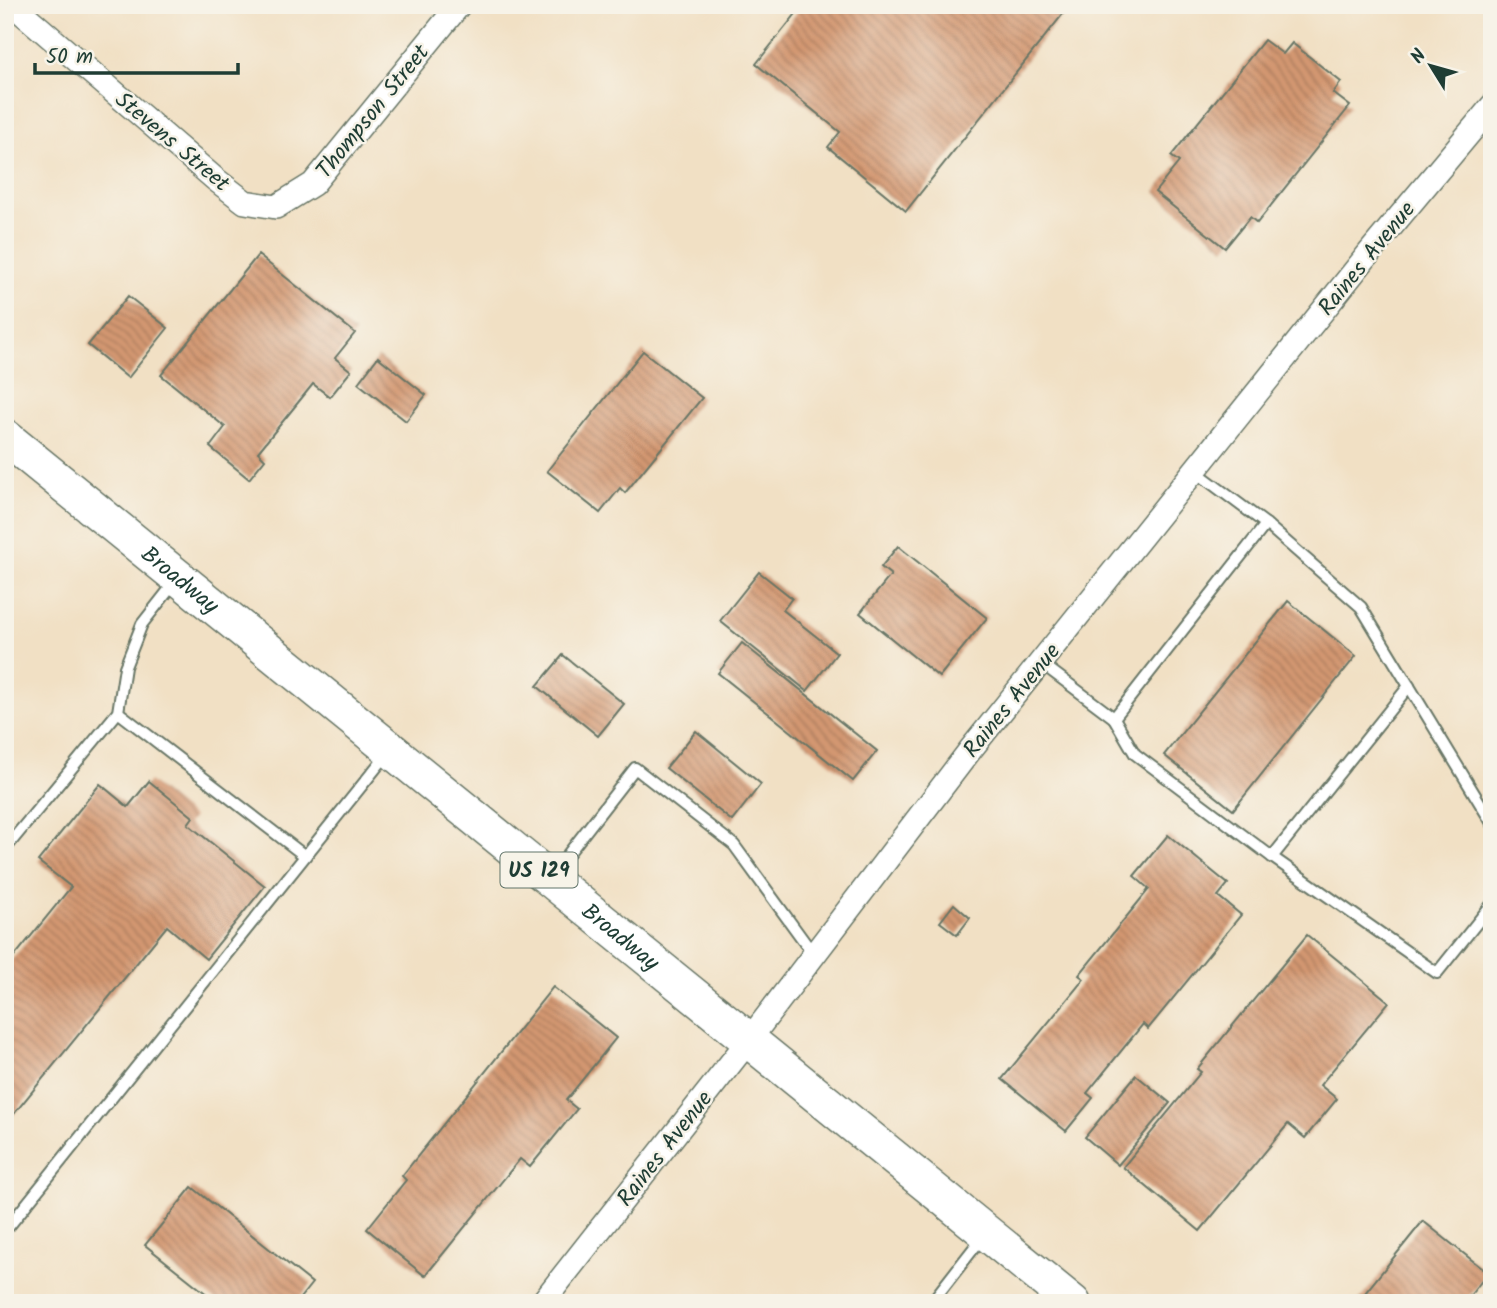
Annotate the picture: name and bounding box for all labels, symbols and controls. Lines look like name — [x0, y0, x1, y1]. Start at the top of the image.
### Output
scale bar — [35, 32, 238, 76]
north arrow — [1396, 32, 1466, 102]
street label: Thompson Street — [308, 36, 440, 187]
text: 50 m — [46, 41, 93, 74]
text: N — [1403, 43, 1435, 71]
street label: Stevens Street — [106, 83, 238, 202]
street label: Raines Avenue — [1310, 194, 1425, 325]
street label: Broadway — [132, 538, 227, 624]
street label: Raines Avenue — [955, 636, 1070, 767]
road number: US 129 — [500, 852, 578, 888]
street label: Broadway — [573, 895, 667, 981]
street label: Raines Avenue — [609, 1083, 723, 1215]

